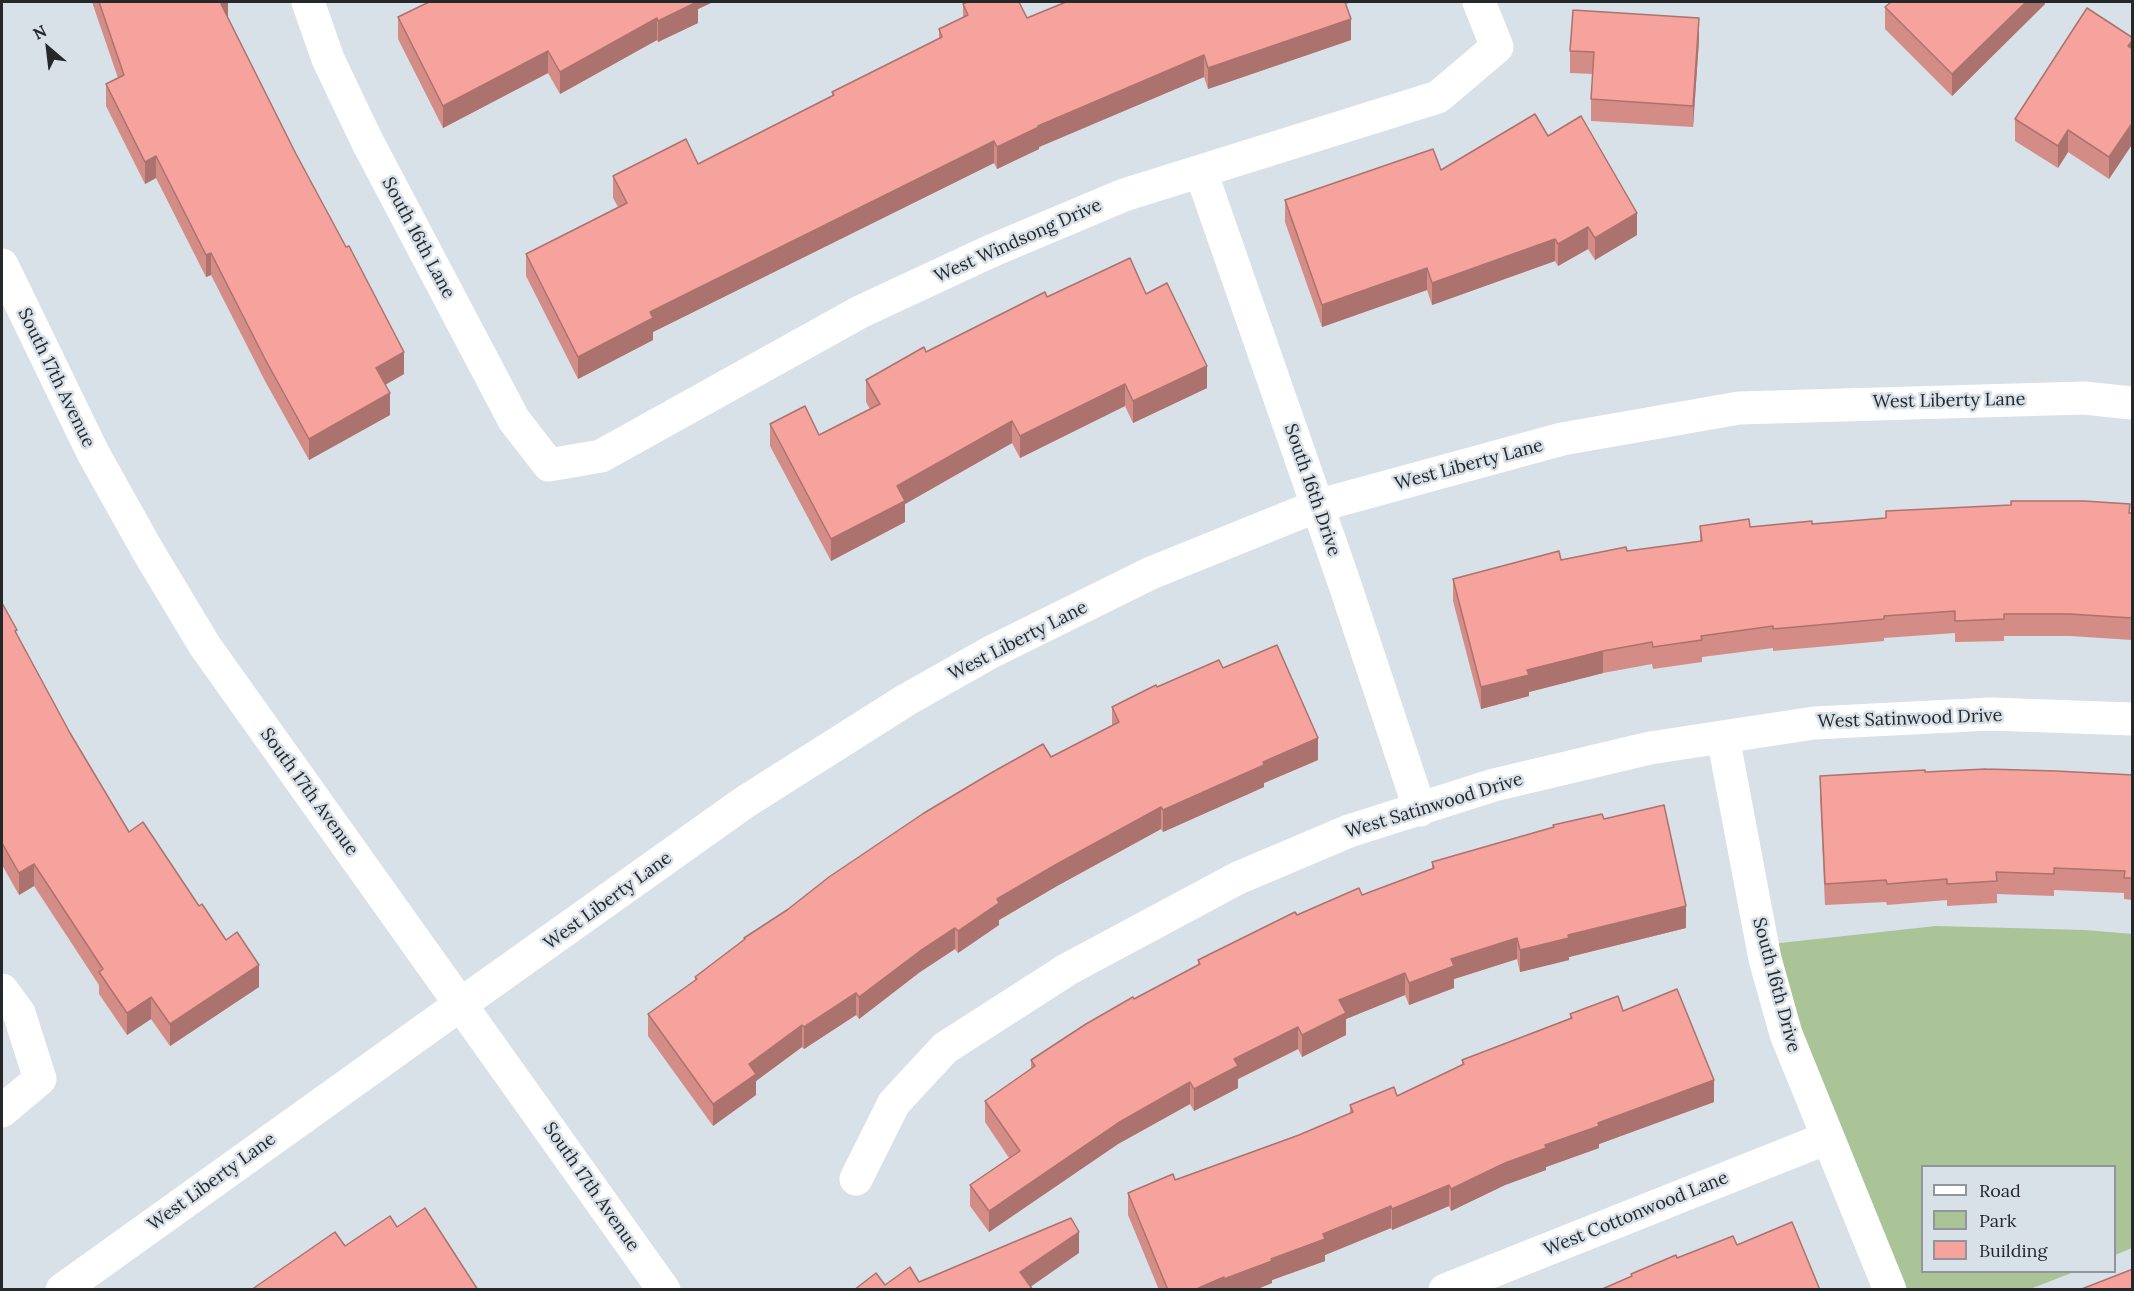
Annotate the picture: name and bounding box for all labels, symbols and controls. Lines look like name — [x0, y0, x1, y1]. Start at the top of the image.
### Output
north arrow — [18, 18, 78, 78]
text: N — [29, 20, 50, 44]
street label: South 16th Lane — [377, 174, 459, 302]
street label: West Windsong Drive — [931, 194, 1105, 288]
street label: South 17th Avenue — [13, 305, 99, 451]
street label: West Liberty Lane — [1873, 389, 2025, 413]
street label: South 16th Drive — [1279, 421, 1345, 559]
street label: West Liberty Lane — [1392, 435, 1546, 495]
street label: West Liberty Lane — [945, 597, 1091, 685]
street label: West Satinwood Drive — [1817, 705, 2003, 733]
street label: South 17th Avenue — [255, 724, 363, 860]
street label: West Satinwood Drive — [1342, 769, 1526, 843]
street label: West Liberty Lane — [540, 847, 676, 955]
street label: South 16th Drive — [1748, 915, 1804, 1055]
street label: South 17th Avenue — [538, 1118, 644, 1256]
street label: West Liberty Lane — [144, 1128, 280, 1236]
legend — [1921, 1165, 2116, 1273]
street label: West Cottonwood Lane — [1541, 1167, 1731, 1261]
text: Road — [1979, 1179, 2021, 1202]
text: Park — [1979, 1209, 2016, 1232]
text: Building — [1979, 1239, 2047, 1262]

